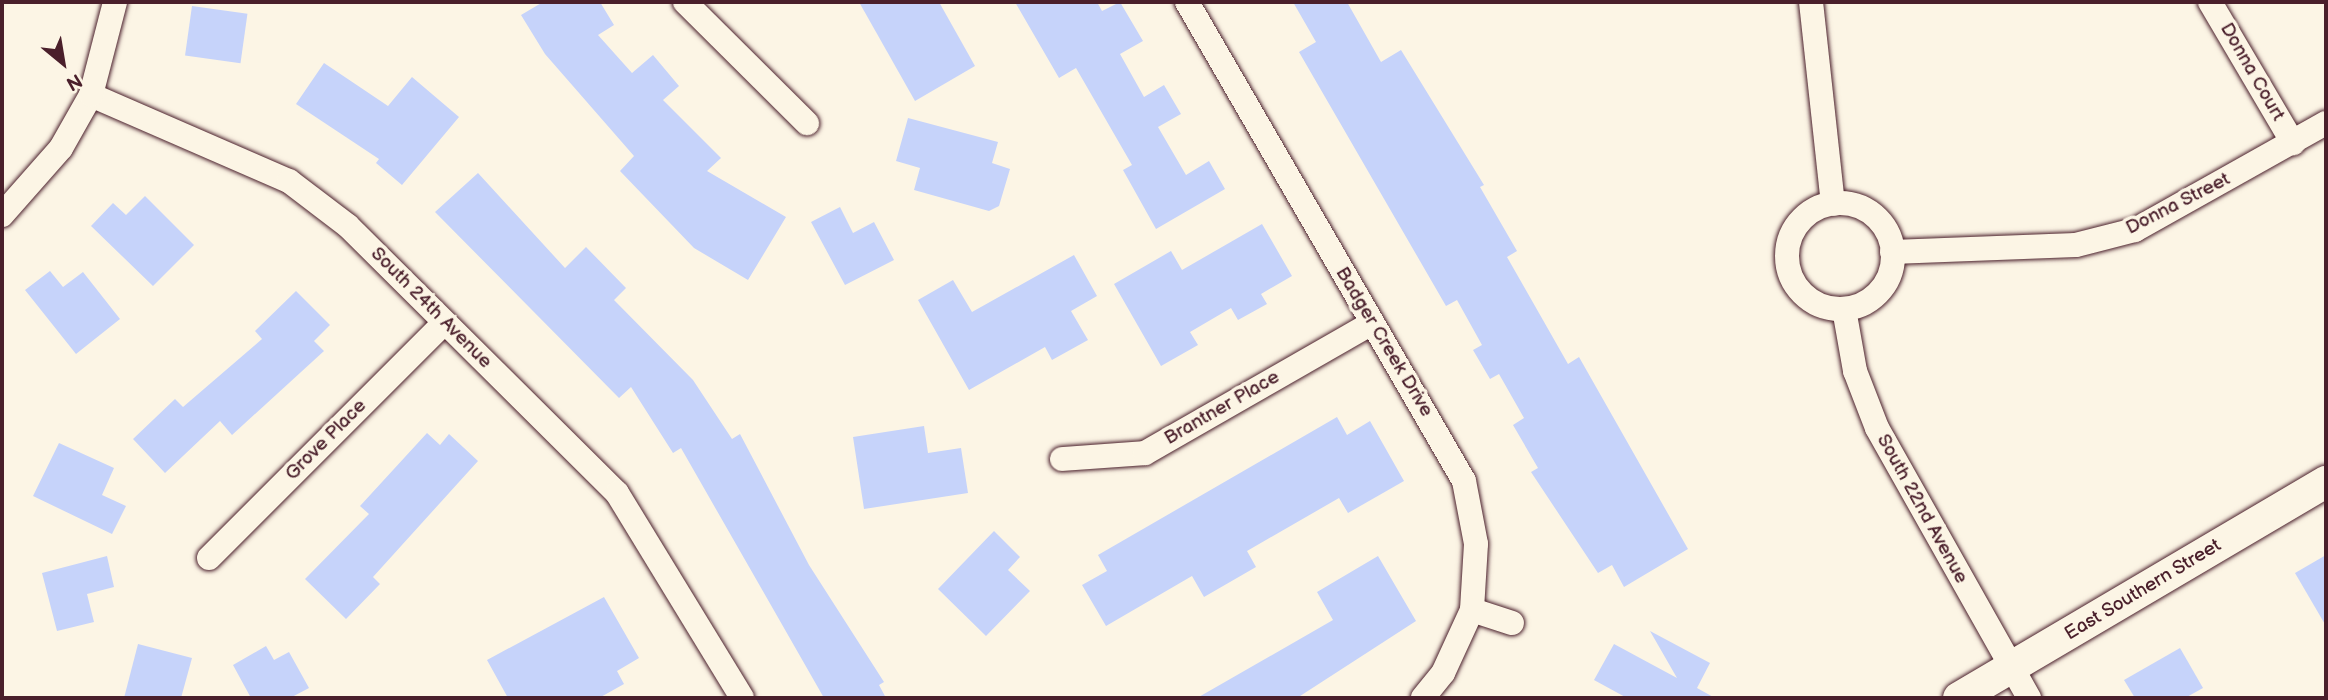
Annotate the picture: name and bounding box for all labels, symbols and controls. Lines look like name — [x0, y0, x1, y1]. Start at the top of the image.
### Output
street label: Donna Court — [2215, 19, 2289, 125]
north arrow — [28, 28, 98, 98]
text: N — [62, 68, 86, 95]
street label: Donna Street — [2122, 168, 2234, 240]
street label: South 24th Avenue — [366, 243, 496, 373]
street label: Badger Creek Drive — [1330, 263, 1438, 421]
street label: Brantner Place — [1160, 366, 1284, 450]
street label: Grove Place — [281, 395, 371, 485]
street label: South 22nd Avenue — [1872, 430, 1972, 588]
street label: East Southern Street — [2060, 534, 2226, 646]

